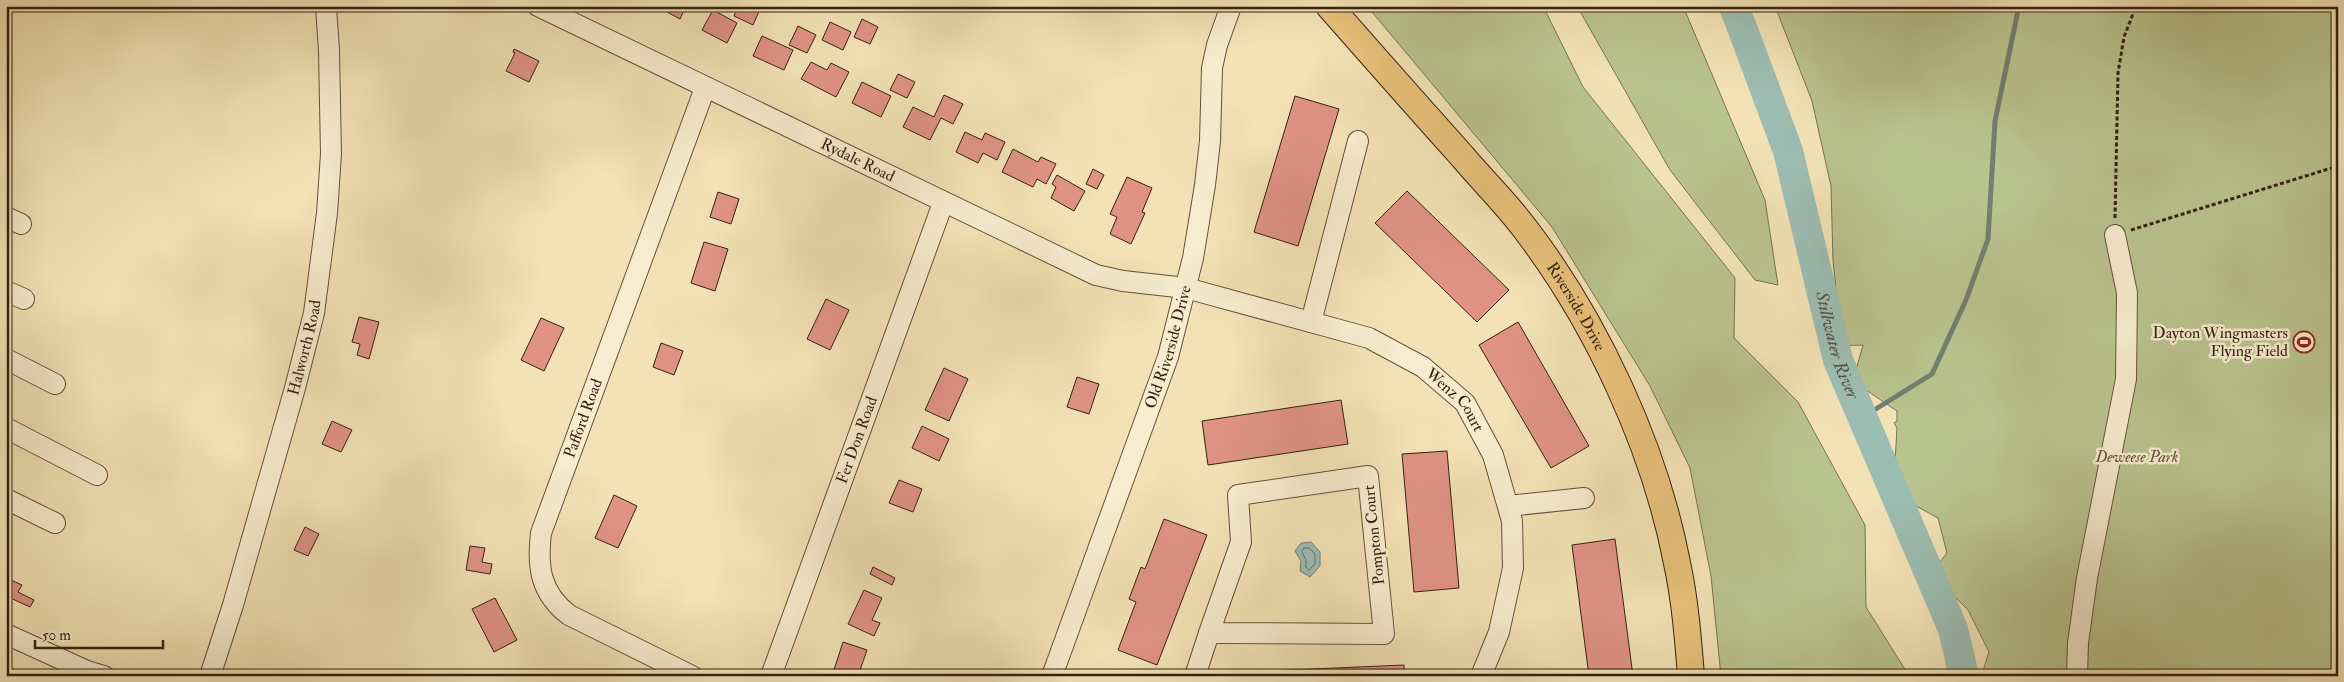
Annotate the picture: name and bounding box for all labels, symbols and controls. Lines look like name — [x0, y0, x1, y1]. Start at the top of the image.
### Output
street label: Rydale Road — [817, 134, 898, 187]
street label: Riverside Drive — [1542, 259, 1610, 354]
street label: Old Riverside Drive — [1140, 283, 1196, 411]
water label: Stillwater River — [1810, 288, 1865, 404]
street label: Halworth Road — [283, 299, 326, 398]
place label: Dayton Wingmasters Flying Field — [2153, 323, 2288, 361]
sports icon: Dayton Wingmasters Flying Field — [2292, 330, 2316, 354]
street label: Wenz Court — [1421, 363, 1489, 435]
street label: Pafford Road — [560, 376, 607, 461]
street label: Fer Don Road — [832, 394, 882, 487]
park label: Deweese Park — [2095, 447, 2179, 467]
street label: Pompton Court — [1359, 484, 1390, 586]
scale bar — [35, 617, 162, 649]
text: 50 m — [42, 626, 71, 645]

